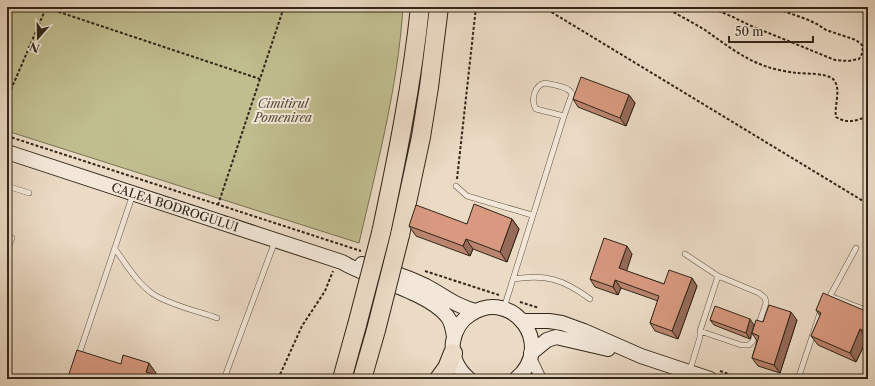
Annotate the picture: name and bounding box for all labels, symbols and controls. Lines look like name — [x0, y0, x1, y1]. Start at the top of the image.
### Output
north arrow — [18, 18, 58, 58]
scale bar — [729, 18, 813, 44]
text: 50 m — [735, 24, 764, 39]
text: N — [27, 39, 41, 56]
park label: Cimitirul Pomenirea — [253, 96, 312, 125]
street label: CALEA BODROGULUI — [110, 179, 240, 235]

